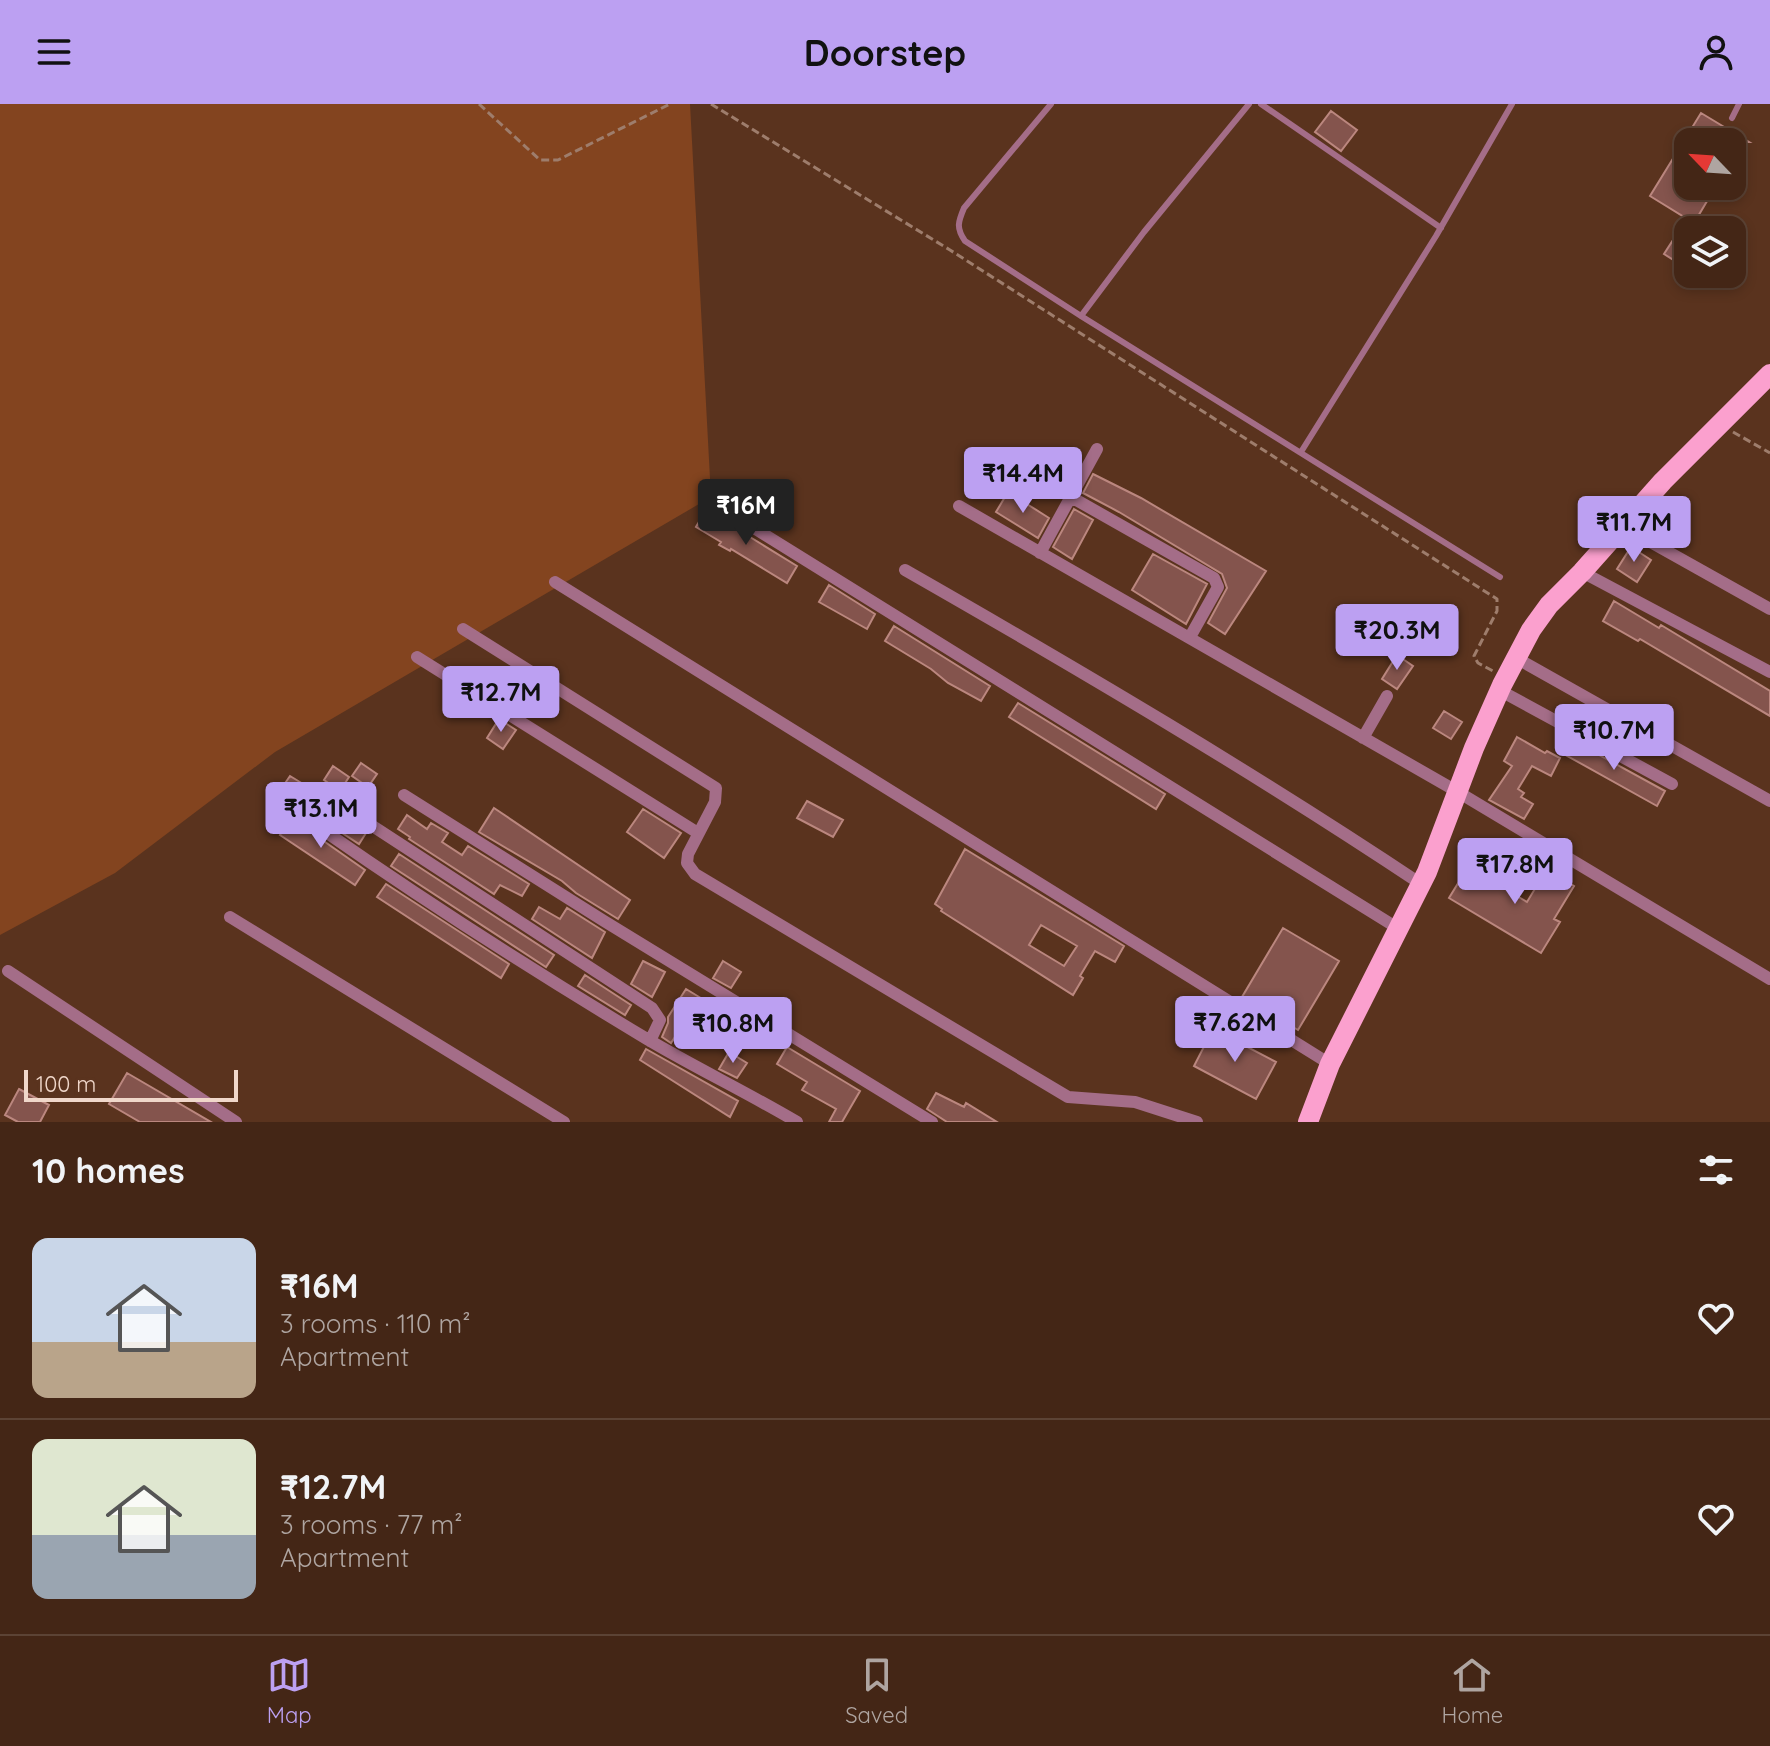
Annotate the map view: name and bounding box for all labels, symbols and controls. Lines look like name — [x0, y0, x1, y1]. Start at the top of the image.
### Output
icon: menu — [32, 30, 76, 74]
text: Doorstep — [804, 30, 966, 75]
icon: person — [1694, 30, 1738, 74]
north arrow — [1674, 128, 1746, 200]
map controls — [1674, 128, 1746, 288]
button: layers — [1674, 216, 1746, 288]
pin: ₹14.4M — [958, 447, 1088, 515]
text: ₹14.4M — [982, 456, 1064, 489]
pin: ₹16M — [699, 479, 793, 547]
text: ₹16M — [716, 488, 776, 521]
pin: ₹11.7M — [1569, 496, 1699, 564]
text: ₹11.7M — [1596, 505, 1672, 538]
pin: ₹20.3M — [1332, 604, 1462, 672]
text: ₹20.3M — [1354, 613, 1440, 646]
pin: ₹12.7M — [436, 666, 566, 734]
text: ₹12.7M — [460, 675, 542, 708]
pin: ₹10.7M — [1549, 704, 1679, 772]
text: ₹10.7M — [1573, 713, 1655, 746]
pin: ₹13.1M — [256, 782, 386, 850]
text: ₹13.1M — [283, 791, 359, 824]
pin: ₹17.8M — [1450, 838, 1580, 906]
text: ₹17.8M — [1476, 847, 1554, 880]
pin: ₹7.62M — [1170, 996, 1300, 1064]
pin: ₹10.8M — [668, 997, 798, 1065]
text: ₹7.62M — [1193, 1005, 1277, 1038]
text: ₹10.8M — [692, 1006, 774, 1039]
scale bar — [24, 1066, 238, 1102]
text: 100 m — [36, 1070, 96, 1098]
icon: filters — [1694, 1148, 1738, 1192]
text: 10 homes — [32, 1149, 185, 1192]
text: ₹16M — [280, 1264, 359, 1307]
icon: home — [96, 1270, 192, 1366]
icon: heart — [1694, 1296, 1738, 1340]
text: 3 rooms · 110 m² — [280, 1307, 471, 1340]
text: Apartment — [280, 1340, 409, 1373]
text: ₹12.7M — [280, 1465, 386, 1508]
icon: home — [96, 1471, 192, 1567]
icon: heart — [1694, 1497, 1738, 1541]
text: 3 rooms · 77 m² — [280, 1508, 462, 1541]
text: Apartment — [280, 1541, 409, 1574]
tab: Map — [267, 1653, 312, 1729]
tab: Saved — [845, 1653, 908, 1729]
tab: Home — [1442, 1653, 1503, 1729]

